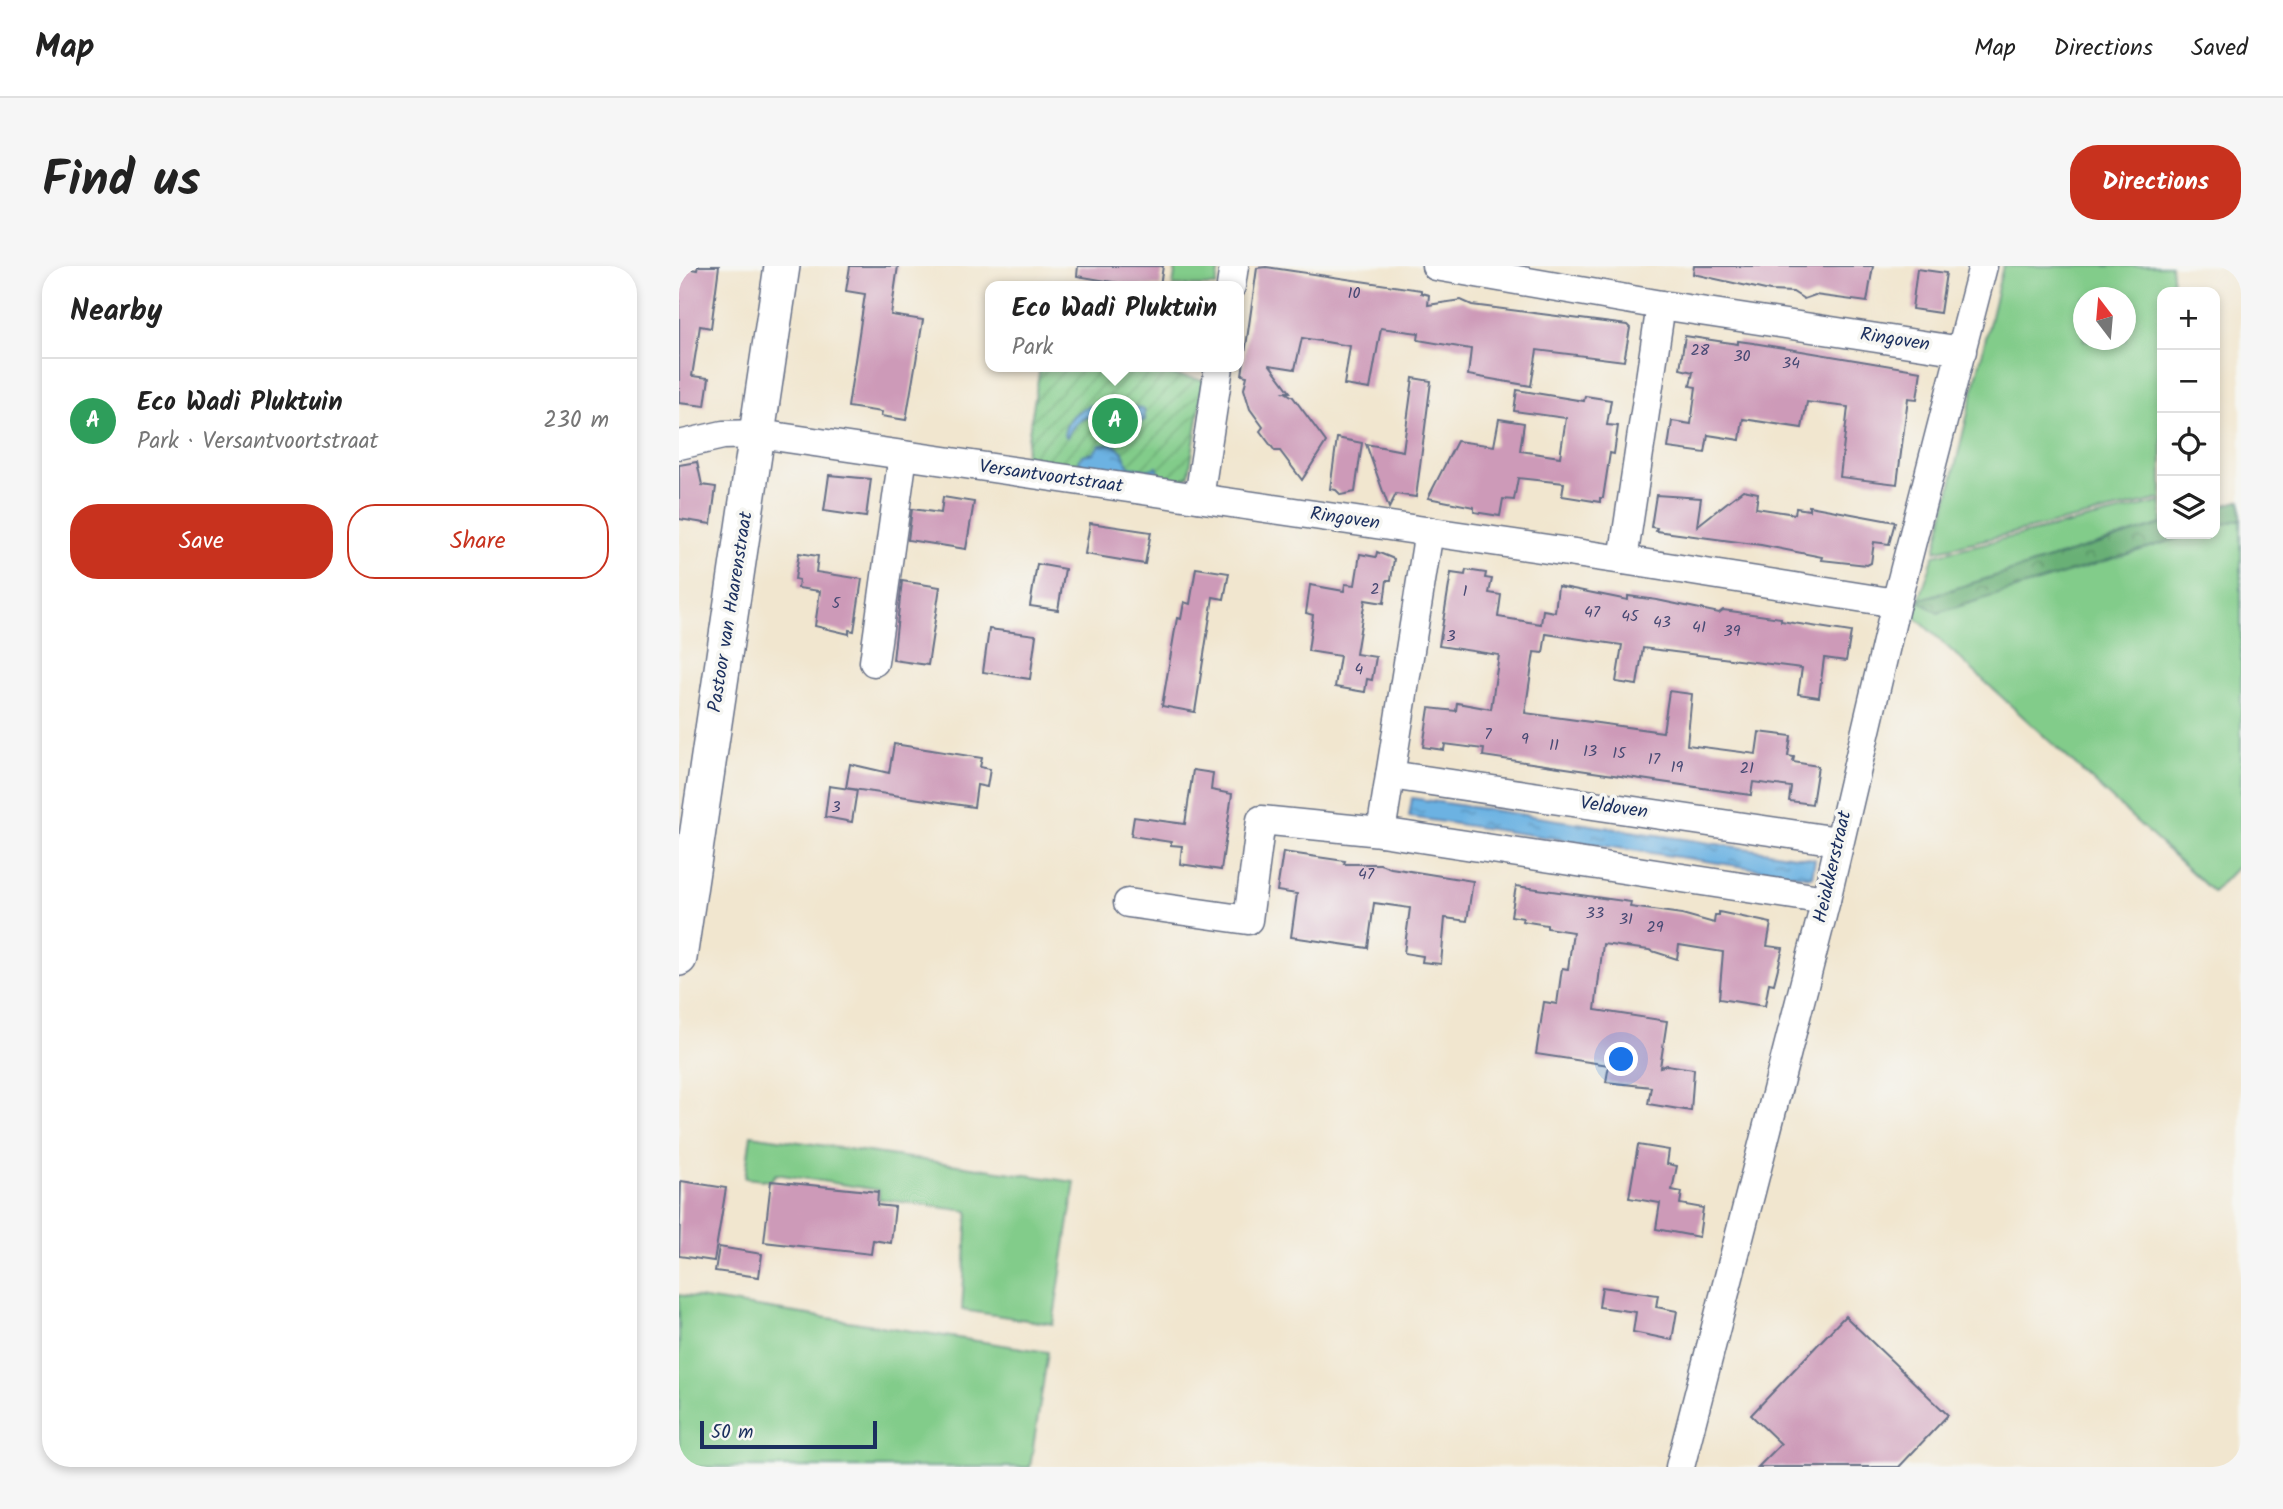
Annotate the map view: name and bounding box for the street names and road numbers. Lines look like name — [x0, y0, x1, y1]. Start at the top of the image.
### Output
street label: Ringoven — [1858, 320, 1932, 360]
street label: Versantvoortstraat — [977, 452, 1126, 502]
street label: Ringoven — [1308, 499, 1382, 539]
street label: Pastoor van Haarenstraat — [700, 509, 762, 715]
street label: Veldoven — [1578, 788, 1650, 828]
street label: Heiakkerstraat — [1806, 807, 1861, 926]

